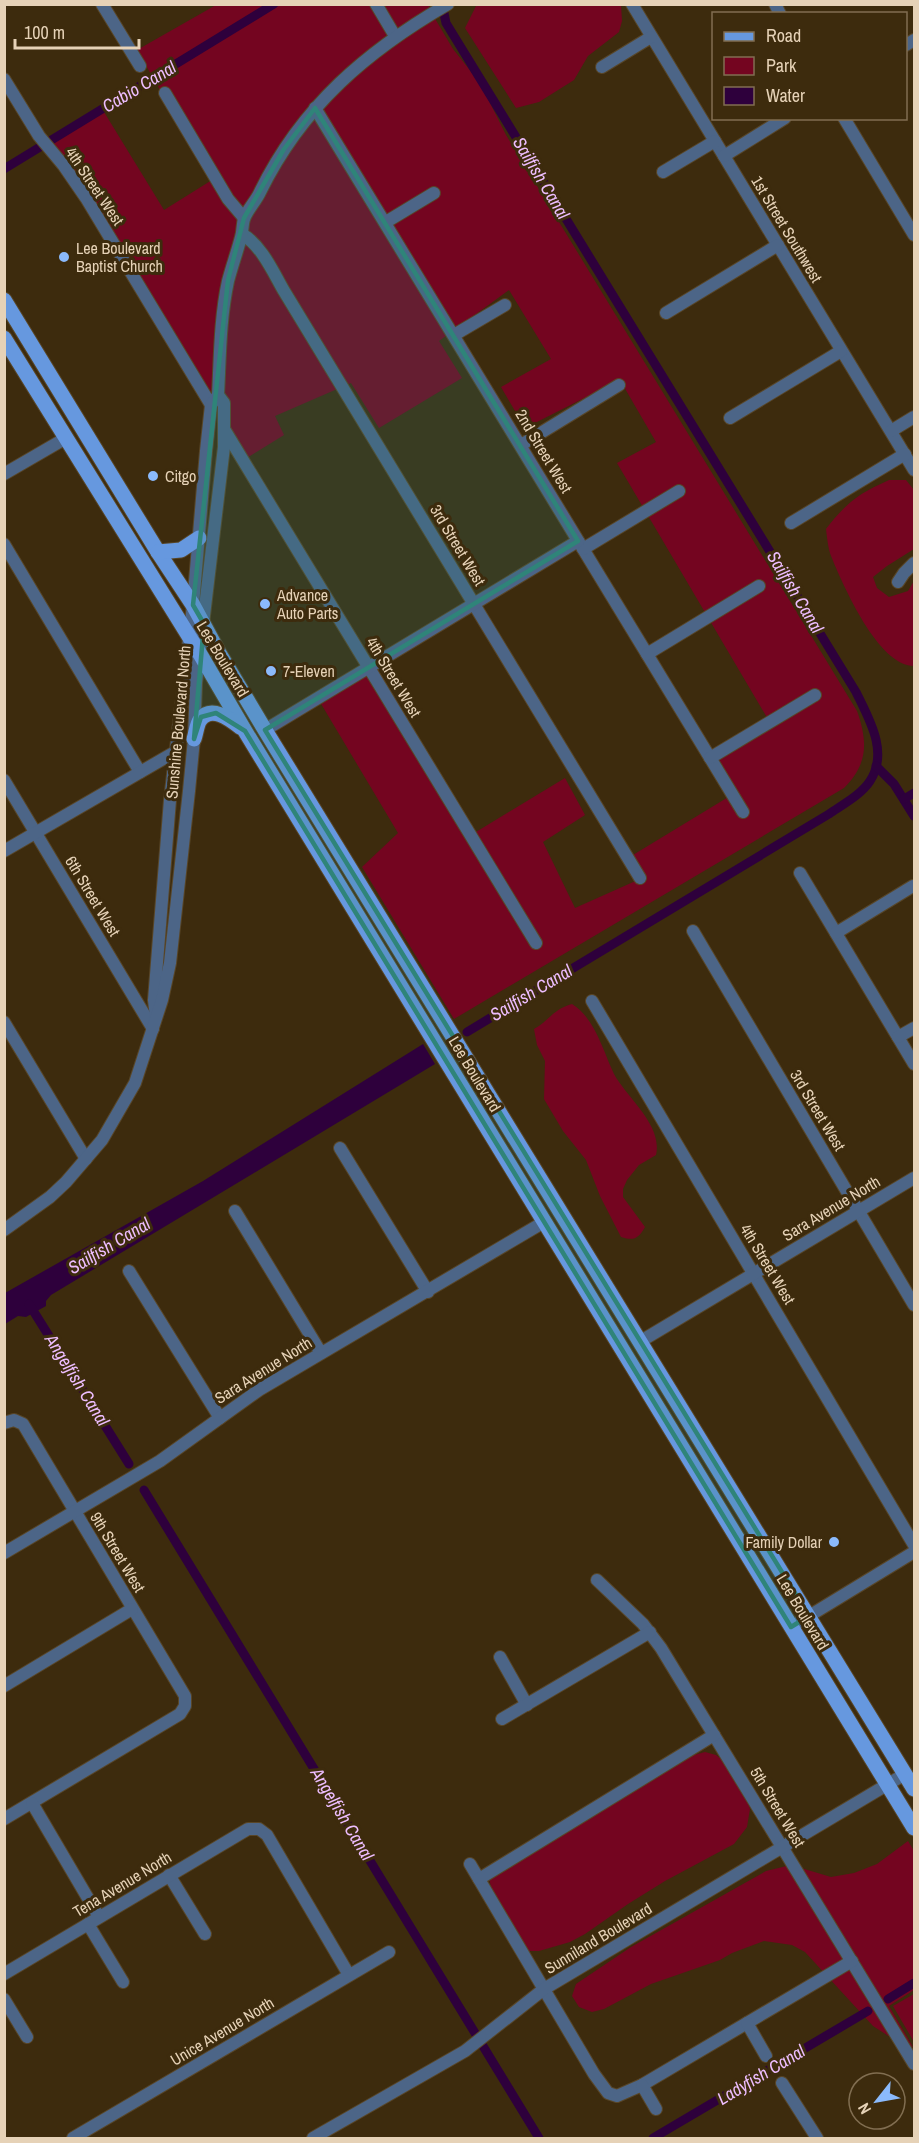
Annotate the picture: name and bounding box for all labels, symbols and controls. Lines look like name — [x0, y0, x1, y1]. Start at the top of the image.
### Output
scale bar — [15, 12, 140, 50]
legend — [712, 12, 907, 120]
text: 100 m — [24, 20, 65, 45]
text: Road — [766, 23, 801, 48]
text: Park — [766, 53, 797, 78]
water label: Cabio Canal — [97, 54, 181, 118]
text: Water — [766, 83, 805, 108]
water label: Sailfish Canal — [507, 132, 576, 224]
street label: 4th Street West — [61, 142, 130, 230]
street label: 1st Street Southwest — [746, 171, 828, 287]
place label: Lee Boulevard Baptist Church — [76, 237, 163, 277]
marker: Lee Boulevard Baptist Church — [57, 250, 71, 264]
street label: 2nd Street West — [510, 405, 578, 497]
place label: Citgo — [165, 465, 196, 487]
marker: Citgo — [146, 469, 160, 483]
street label: 3rd Street West — [425, 500, 491, 590]
water label: Sailfish Canal — [761, 546, 830, 638]
place label: Advance Auto Parts — [276, 584, 338, 624]
marker: Advance Auto Parts — [258, 597, 272, 611]
street label: Lee Boulevard — [192, 617, 254, 701]
street label: 4th Street West — [361, 633, 427, 722]
street label: Sunshine Boulevard North — [160, 644, 196, 800]
place label: 7-Eleven — [283, 660, 335, 682]
marker: 7-Eleven — [264, 664, 278, 678]
street label: 6th Street West — [60, 852, 126, 941]
water label: Sailfish Canal — [485, 958, 577, 1027]
street label: Lee Boulevard — [444, 1032, 506, 1116]
street label: 3rd Street West — [785, 1065, 851, 1155]
street label: Sara Avenue North — [778, 1170, 884, 1246]
water label: Sailfish Canal — [63, 1211, 155, 1280]
street label: 4th Street West — [735, 1220, 801, 1309]
water label: Angelfish Canal — [39, 1328, 116, 1431]
street label: Sara Avenue North — [210, 1331, 316, 1409]
street label: 9th Street West — [85, 1508, 151, 1597]
place label: Family Dollar — [745, 1531, 823, 1553]
marker: Family Dollar — [827, 1535, 841, 1549]
street label: Lee Boulevard — [772, 1570, 834, 1654]
water label: Angelfish Canal — [304, 1762, 380, 1865]
street label: 5th Street West — [745, 1763, 811, 1852]
street label: Tena Avenue North — [69, 1846, 175, 1922]
street label: Sunniland Boulevard — [540, 1897, 656, 1979]
street label: Unice Avenue North — [166, 1991, 278, 2071]
water label: Ladyfish Canal — [712, 2038, 810, 2111]
north arrow — [847, 2071, 907, 2131]
text: N — [852, 2099, 876, 2118]

